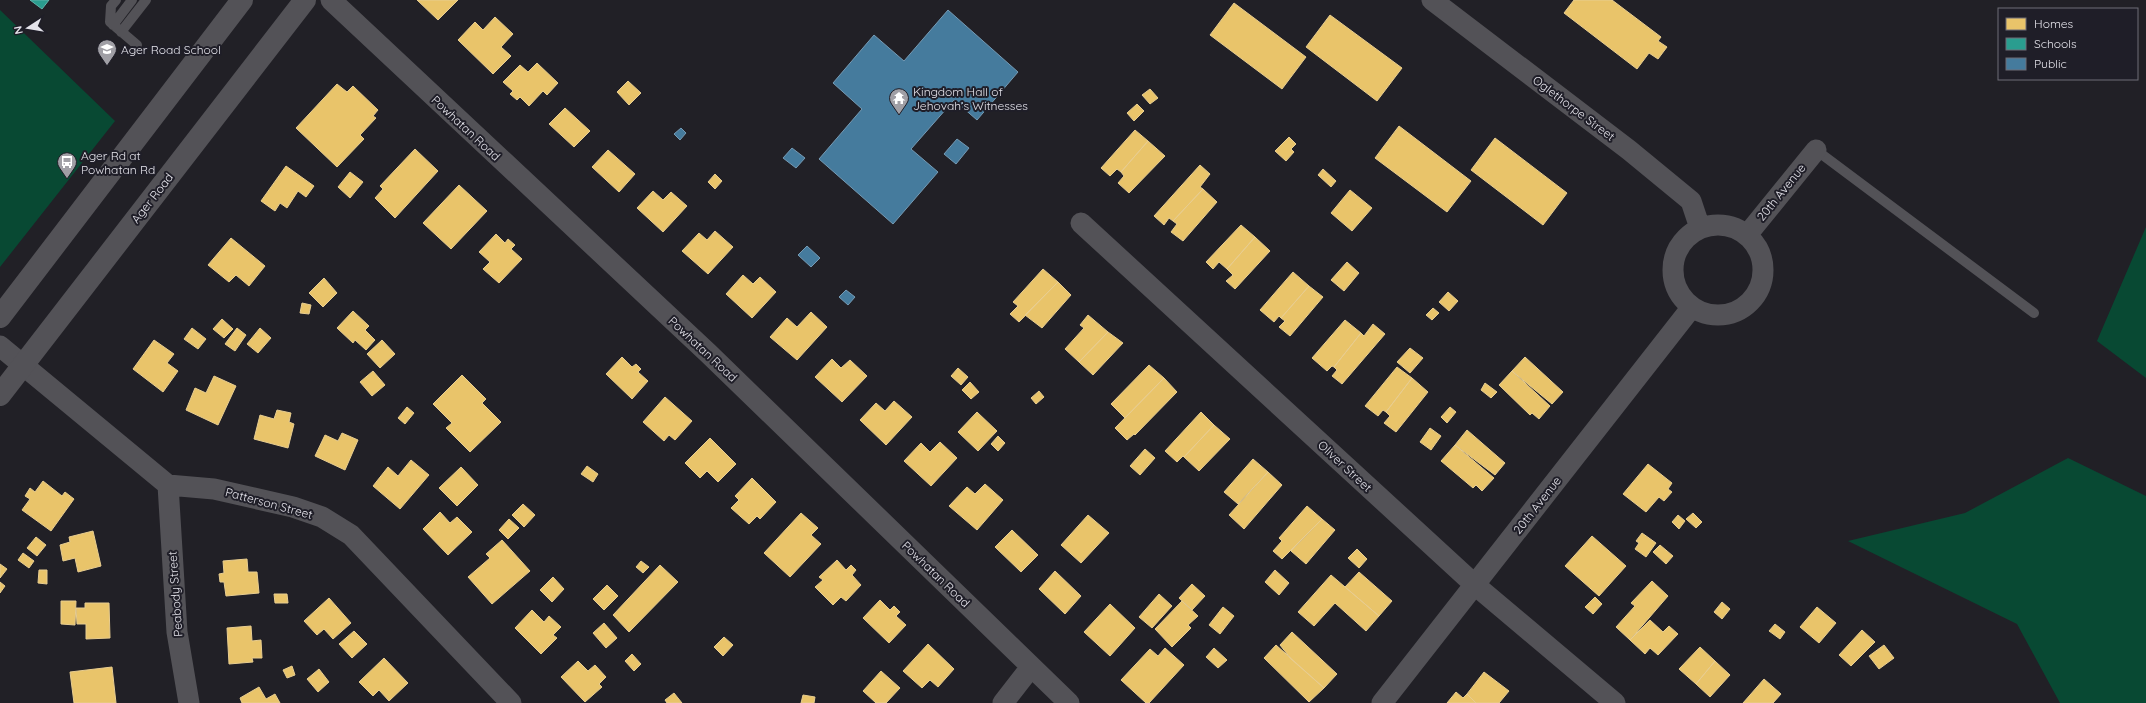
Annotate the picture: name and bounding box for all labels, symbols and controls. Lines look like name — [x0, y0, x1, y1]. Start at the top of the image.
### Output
north arrow — [8, 8, 48, 48]
legend — [1998, 8, 2138, 80]
text: Homes — [2034, 16, 2074, 31]
text: N — [11, 25, 26, 35]
text: Schools — [2034, 36, 2077, 51]
school or university icon: Ager Road School — [96, 38, 118, 66]
place label: Ager Road School — [121, 42, 221, 57]
text: Public — [2034, 56, 2067, 71]
street label: Oglethorpe Street — [1530, 72, 1618, 144]
place label: Kingdom Hall of Jehovah’s Witnesses — [913, 84, 1028, 113]
temple icon: Kingdom Hall of Jehovah’s Witnesses — [888, 87, 910, 115]
street label: Powhatan Road — [428, 92, 504, 164]
place label: Ager Rd at Powhatan Rd — [81, 148, 155, 177]
bus stop icon: Ager Rd at Powhatan Rd — [56, 151, 78, 179]
street label: 20th Avenue — [1753, 160, 1809, 224]
street label: Ager Road — [128, 170, 176, 226]
street label: Powhatan Road — [665, 313, 741, 385]
street label: Oliver Street — [1315, 437, 1375, 495]
street label: 20th Avenue — [1510, 473, 1564, 537]
street label: Patterson Street — [224, 484, 314, 522]
street label: Powhatan Road — [899, 538, 973, 610]
street label: Peabody Street — [165, 551, 185, 637]

